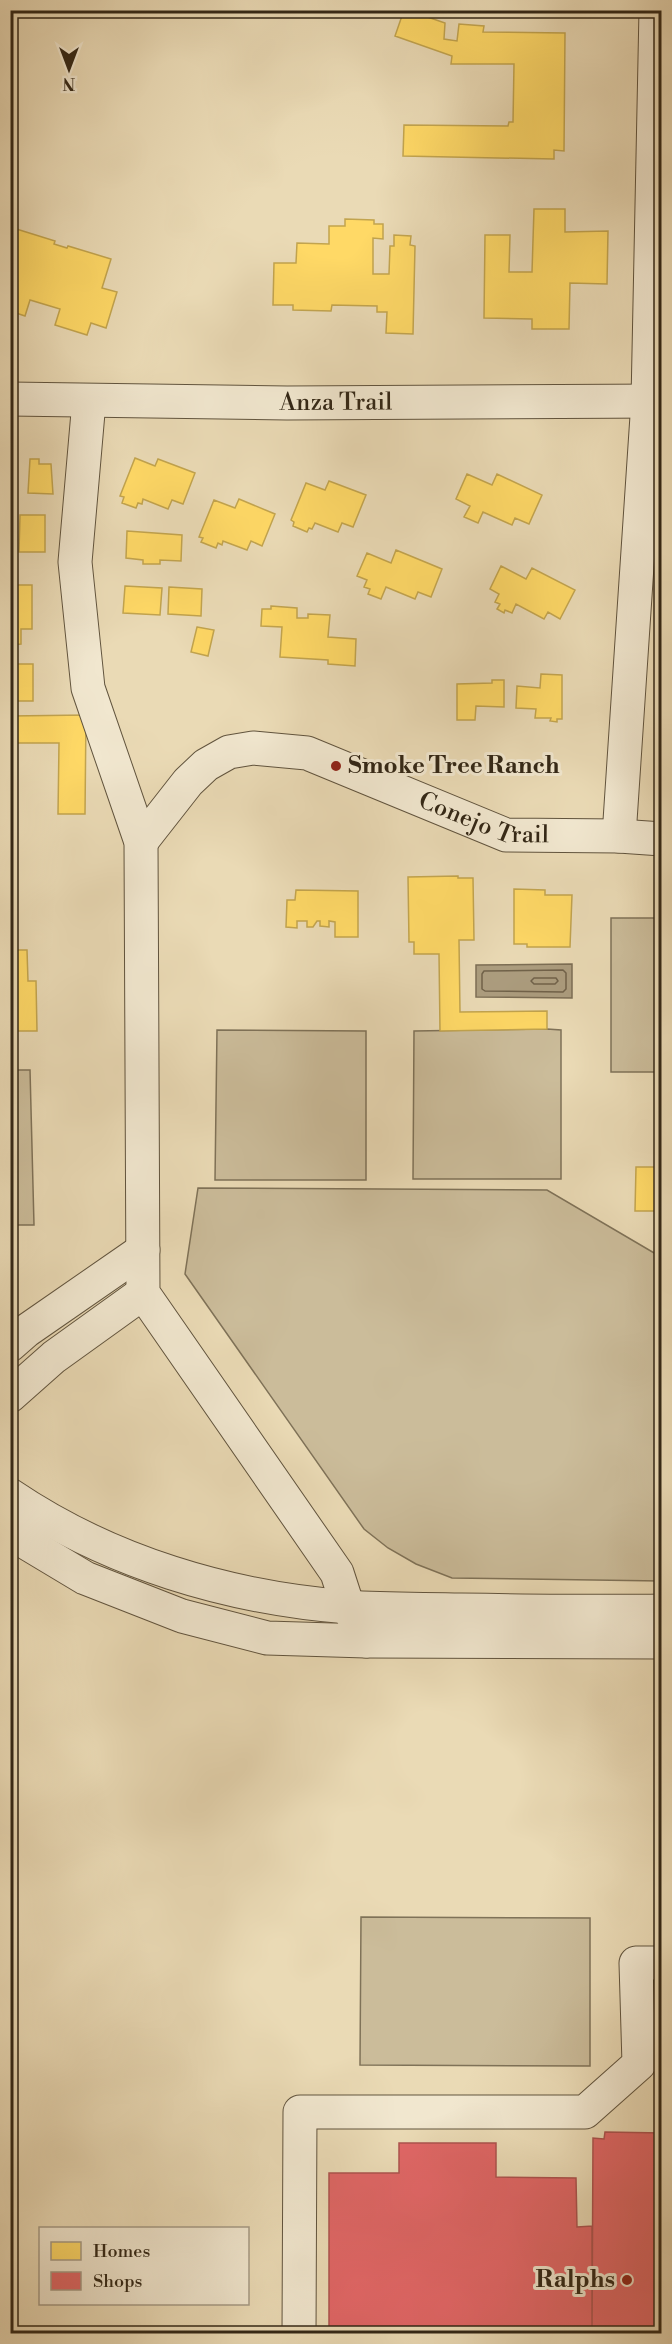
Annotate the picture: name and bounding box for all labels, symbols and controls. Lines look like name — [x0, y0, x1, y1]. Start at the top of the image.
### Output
north arrow — [39, 39, 99, 99]
text: N — [62, 73, 75, 93]
street label: Anza Trail — [279, 387, 392, 418]
place label: Smoke Tree Ranch — [348, 751, 560, 781]
marker: Smoke Tree Ranch — [329, 759, 343, 773]
street label: Conejo Trail — [414, 786, 549, 851]
legend — [39, 2227, 249, 2305]
text: Homes — [93, 2240, 150, 2263]
place label: Ralphs — [535, 2265, 615, 2295]
text: Shops — [93, 2270, 143, 2293]
marker: Ralphs — [620, 2273, 634, 2287]

